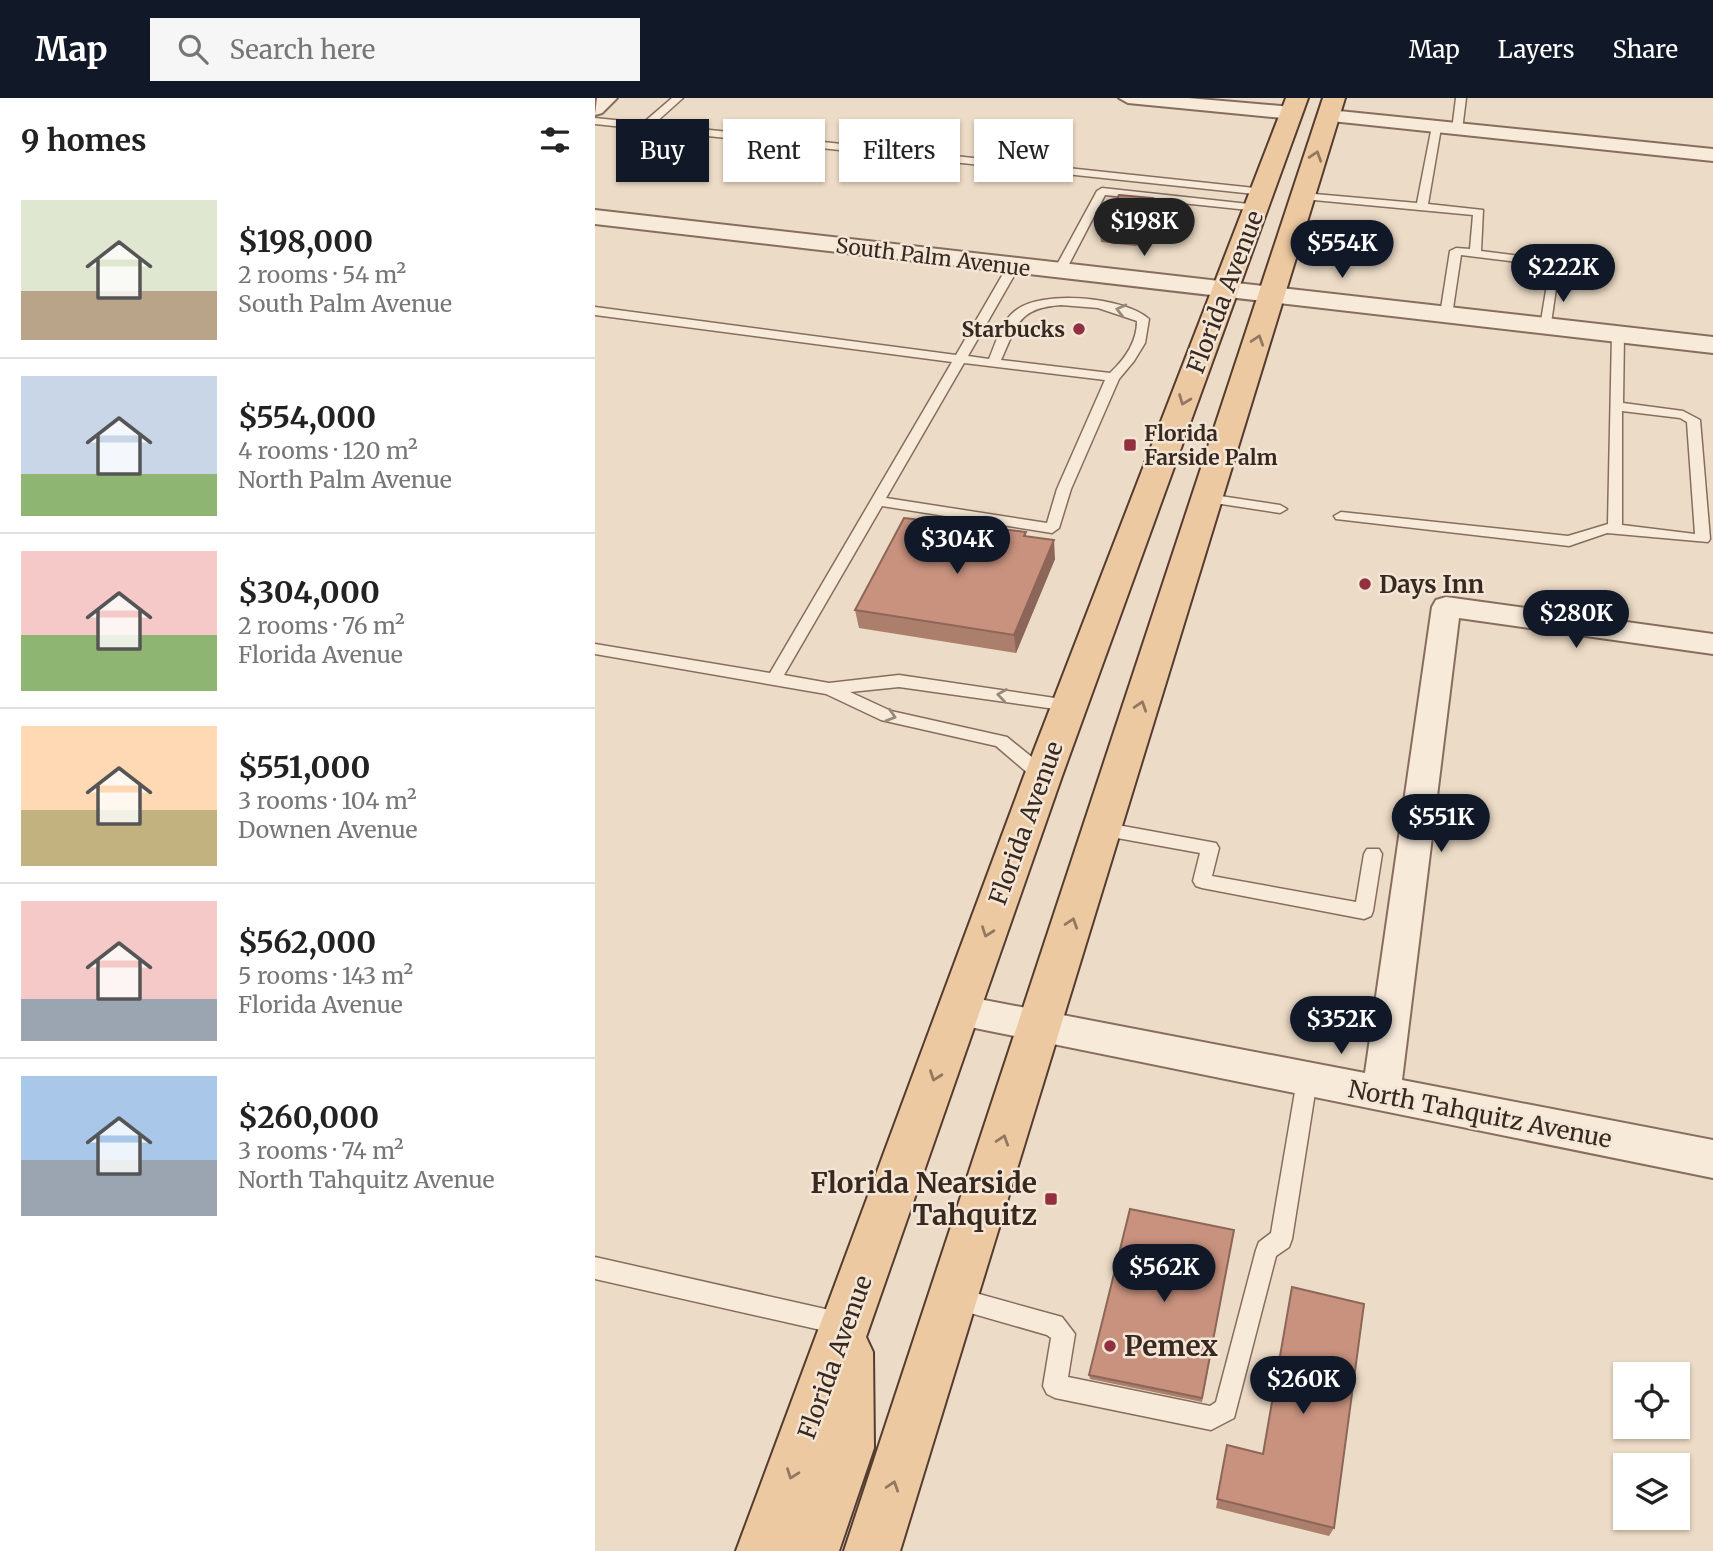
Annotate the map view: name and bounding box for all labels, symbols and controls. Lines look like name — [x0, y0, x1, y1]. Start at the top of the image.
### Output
search box — [150, 18, 640, 81]
text: Map — [35, 29, 108, 70]
icon: search — [174, 30, 212, 68]
text: Search here — [230, 33, 375, 66]
text: Map — [1409, 34, 1460, 65]
text: Layers — [1498, 34, 1574, 65]
text: Share — [1612, 34, 1678, 65]
chip: Buy — [616, 119, 709, 182]
chip: Rent — [723, 119, 825, 182]
chip: Filters — [839, 119, 960, 182]
chip: New — [974, 119, 1073, 182]
text: 9 homes — [21, 121, 147, 159]
icon: filters — [536, 121, 574, 159]
one-way arrow — [1308, 150, 1322, 163]
pin: $198K — [1095, 198, 1193, 258]
text: $198K — [1110, 206, 1178, 235]
street label: Florida Avenue — [1180, 206, 1270, 378]
pin: $554K — [1293, 220, 1391, 280]
text: $198,000 — [238, 222, 373, 260]
icon: home — [77, 228, 161, 312]
text: $554K — [1307, 228, 1377, 257]
street label: South Palm Avenue — [834, 232, 1032, 282]
pin: $222K — [1514, 244, 1612, 304]
text: $222K — [1527, 252, 1599, 281]
text: 2 rooms · 54 m² — [238, 260, 406, 289]
text: South Palm Avenue — [238, 289, 452, 318]
one-way arrow — [1115, 304, 1127, 318]
place label: Starbucks — [961, 316, 1065, 343]
marker: Starbucks — [1071, 321, 1087, 337]
one-way arrow — [1249, 334, 1264, 346]
one-way arrow — [1178, 394, 1192, 406]
text: $554,000 — [238, 398, 376, 436]
icon: home — [77, 404, 161, 488]
place label: Florida Farside Palm — [1144, 420, 1278, 471]
text: 4 rooms · 120 m² — [238, 436, 418, 465]
marker: Florida Farside Palm — [1122, 437, 1138, 453]
text: North Palm Avenue — [238, 465, 452, 494]
pin: $304K — [908, 517, 1006, 576]
text: $304K — [920, 524, 994, 553]
place label: Days Inn — [1379, 569, 1484, 600]
text: $304,000 — [238, 573, 380, 611]
marker: Days Inn — [1357, 576, 1373, 592]
icon: home — [77, 579, 161, 663]
pin: $280K — [1527, 590, 1625, 650]
text: $280K — [1539, 598, 1613, 627]
text: 2 rooms · 76 m² — [238, 611, 405, 640]
text: Florida Avenue — [238, 640, 403, 669]
one-way arrow — [996, 688, 1007, 703]
one-way arrow — [1132, 700, 1147, 712]
one-way arrow — [885, 708, 897, 723]
street label: Florida Avenue — [982, 737, 1070, 909]
text: $551,000 — [238, 748, 370, 786]
icon: home — [77, 754, 161, 838]
text: 3 rooms · 104 m² — [238, 786, 417, 815]
pin: $551K — [1392, 794, 1490, 854]
text: $551K — [1408, 802, 1474, 831]
text: Downen Avenue — [238, 815, 418, 844]
one-way arrow — [1063, 917, 1078, 929]
text: $562,000 — [238, 923, 376, 961]
one-way arrow — [981, 925, 995, 937]
icon: home — [77, 929, 161, 1013]
text: 5 rooms · 143 m² — [238, 961, 413, 990]
text: Florida Avenue — [238, 990, 403, 1019]
pin: $352K — [1292, 996, 1390, 1056]
text: $352K — [1306, 1004, 1376, 1033]
one-way arrow — [929, 1069, 943, 1081]
street label: North Tahquitz Avenue — [1346, 1073, 1614, 1155]
text: $260,000 — [238, 1098, 379, 1136]
icon: home — [77, 1104, 161, 1188]
one-way arrow — [995, 1134, 1009, 1146]
text: 3 rooms · 74 m² — [238, 1136, 404, 1165]
text: North Tahquitz Avenue — [238, 1165, 494, 1194]
place label: Florida Nearside Tahquitz — [810, 1165, 1037, 1233]
marker: Florida Nearside Tahquitz — [1043, 1191, 1059, 1207]
pin: $562K — [1115, 1244, 1213, 1304]
text: $562K — [1128, 1252, 1200, 1281]
street label: Florida Avenue — [791, 1271, 879, 1443]
place label: Pemex — [1124, 1328, 1218, 1364]
marker: Pemex — [1102, 1338, 1118, 1354]
pin: $260K — [1254, 1356, 1352, 1416]
map controls — [1613, 1362, 1690, 1530]
button: locate — [1613, 1362, 1690, 1439]
text: $260K — [1266, 1364, 1340, 1393]
button: layers — [1613, 1453, 1690, 1530]
one-way arrow — [786, 1468, 800, 1480]
one-way arrow — [885, 1480, 899, 1493]

